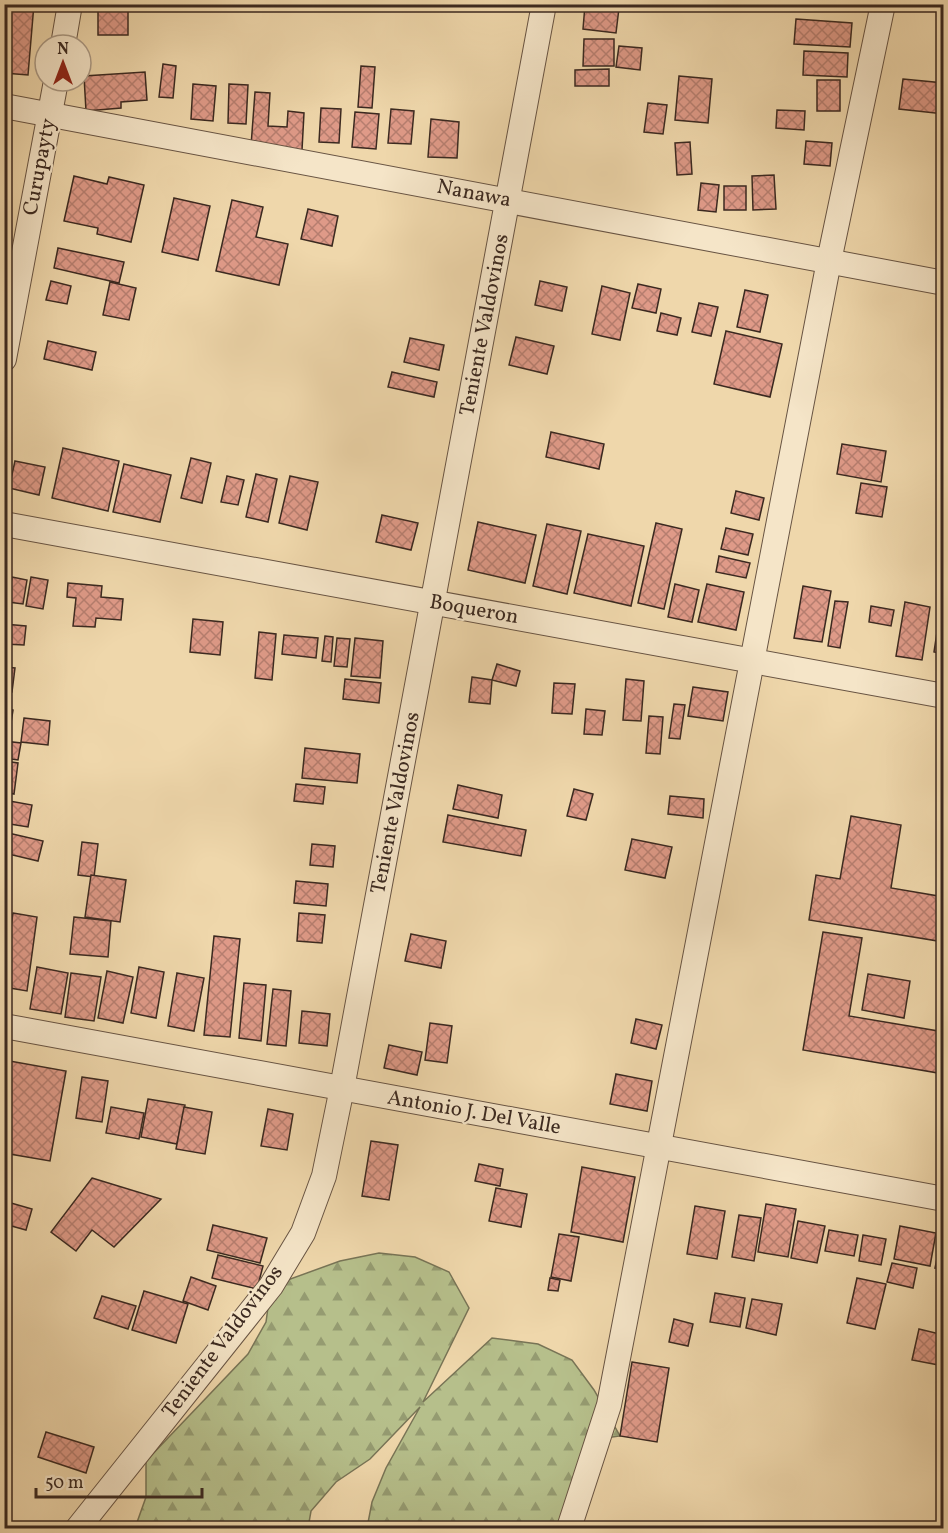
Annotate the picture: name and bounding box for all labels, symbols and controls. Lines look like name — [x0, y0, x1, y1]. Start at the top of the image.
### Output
north arrow — [33, 33, 93, 93]
text: N — [57, 39, 69, 61]
street label: Curupayty — [16, 115, 64, 218]
street label: Nanawa — [434, 173, 514, 215]
street label: Teniente Valdovinos — [453, 231, 517, 419]
street label: Boqueron — [427, 588, 521, 632]
street label: Teniente Valdovinos — [364, 709, 428, 897]
street label: Antonio J. Del Valle — [385, 1083, 563, 1143]
street label: Teniente Valdovinos — [156, 1259, 290, 1425]
scale bar — [36, 1461, 202, 1499]
text: 50 m — [45, 1471, 84, 1496]

